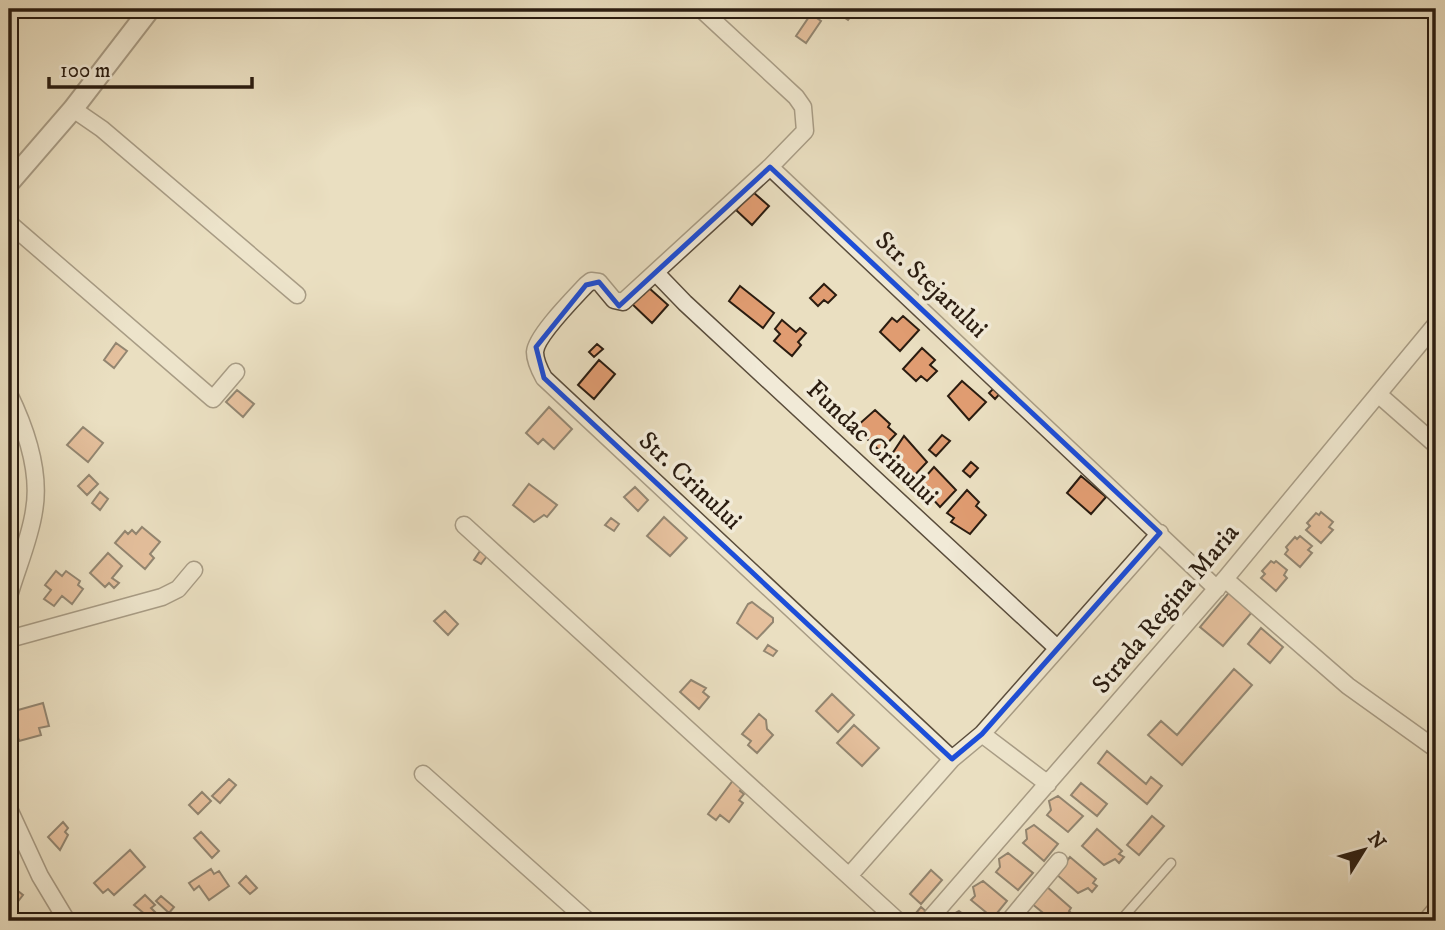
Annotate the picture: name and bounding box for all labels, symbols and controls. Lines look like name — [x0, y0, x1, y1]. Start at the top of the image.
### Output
scale bar — [49, 46, 252, 90]
text: 100 m — [60, 58, 111, 84]
street label: Str. Stejarului — [868, 224, 994, 346]
street label: Fundac Crinului — [799, 373, 945, 513]
street label: Str. Crinului — [631, 425, 749, 537]
street label: Strada Regina Maria — [1085, 517, 1247, 701]
north arrow — [1330, 814, 1400, 884]
text: N — [1362, 828, 1390, 854]

